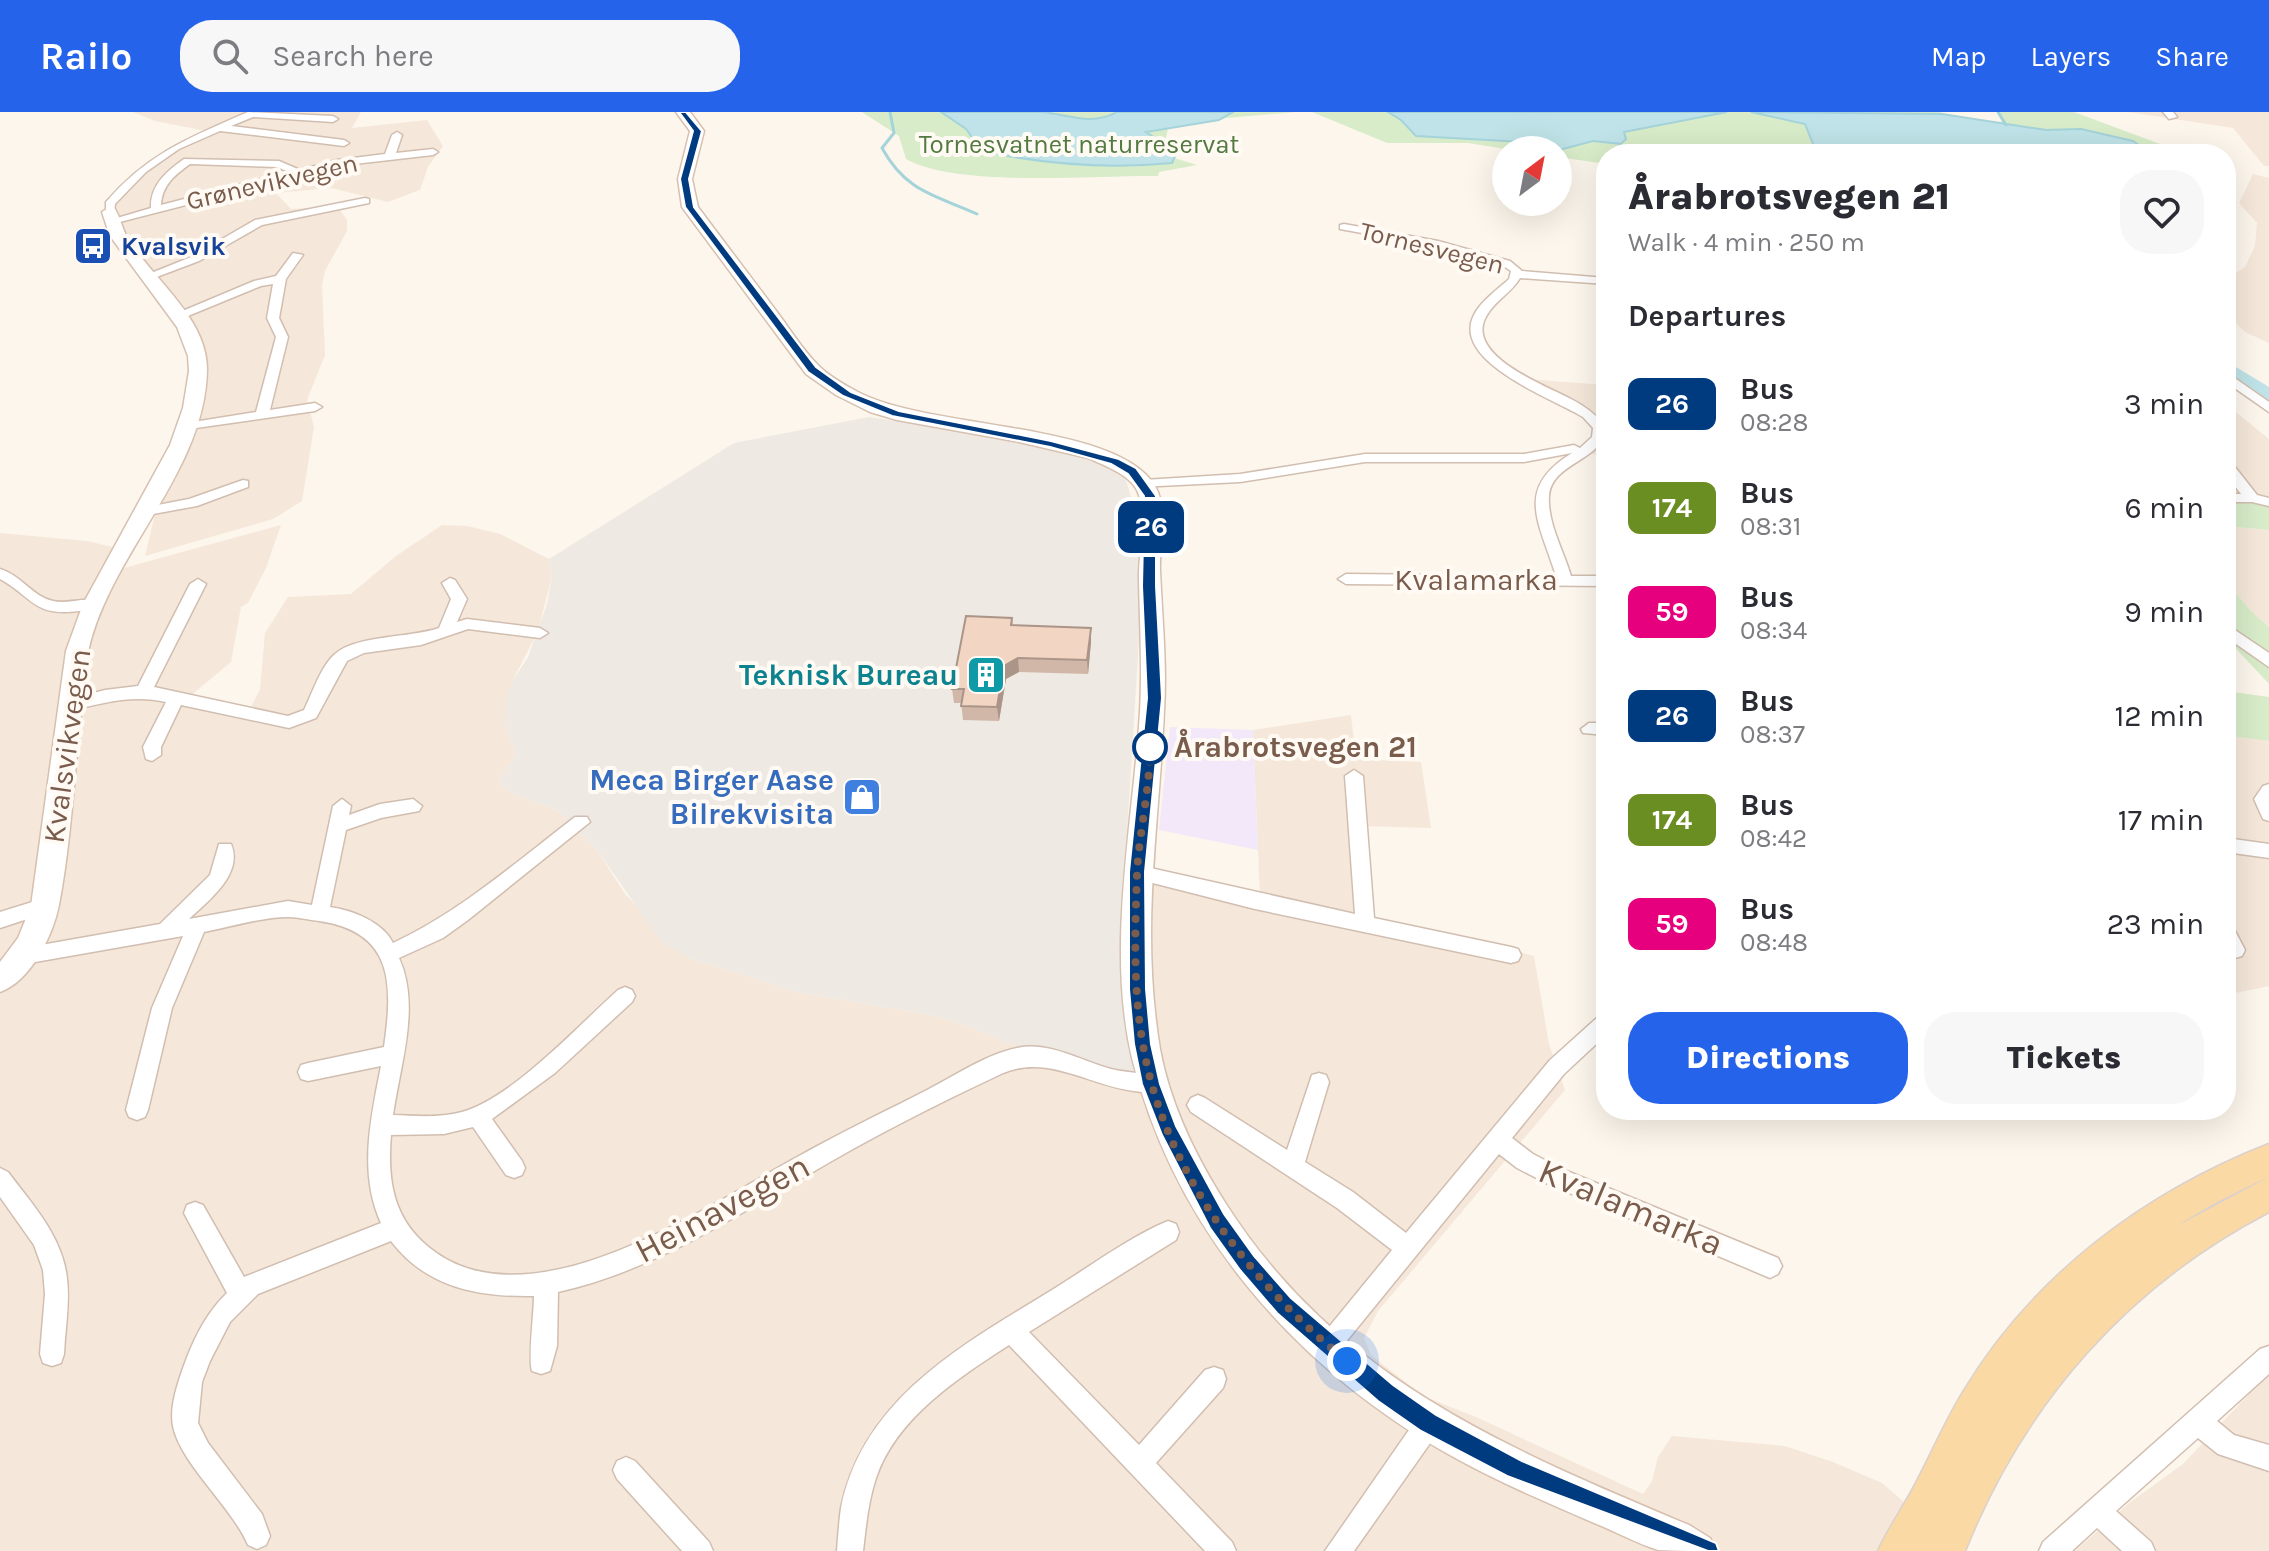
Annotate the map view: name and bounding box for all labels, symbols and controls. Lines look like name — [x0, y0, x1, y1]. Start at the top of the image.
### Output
search box — [180, 20, 740, 92]
text: Railo — [40, 34, 132, 79]
icon: search — [208, 34, 252, 78]
text: Search here — [272, 38, 434, 74]
text: Map — [1931, 40, 1986, 73]
text: Layers — [2030, 40, 2111, 73]
text: Share — [2155, 40, 2229, 73]
park label: Tornesvatnet naturreservat — [919, 129, 1240, 160]
north arrow — [1492, 136, 1572, 216]
map controls — [1492, 136, 1572, 216]
street label: Grønevikvegen — [183, 147, 361, 217]
button: heart — [2120, 170, 2204, 254]
text: Årabrotsvegen 21 — [1628, 174, 1950, 219]
street label: Tornesvegen — [1357, 215, 1507, 281]
bus stop icon: Kvalsvik — [72, 225, 114, 267]
text: Walk · 4 min · 250 m — [1628, 227, 1865, 258]
place label: Kvalsvik — [121, 231, 226, 262]
text: Departures — [1628, 298, 1786, 334]
text: Bus — [1740, 371, 1794, 407]
text: 3 min — [2124, 386, 2204, 422]
text: 26 — [1655, 387, 1689, 420]
text: 08:28 — [1740, 407, 1808, 438]
text: Bus — [1740, 475, 1794, 511]
text: 6 min — [2125, 490, 2204, 526]
text: 174 — [1652, 491, 1692, 524]
line badge: 26 — [1115, 501, 1187, 553]
text: 26 — [1134, 510, 1168, 543]
text: 08:31 — [1740, 511, 1801, 542]
street label: Kvalamarka — [1394, 562, 1558, 598]
text: Bus — [1740, 579, 1794, 615]
text: 9 min — [2124, 594, 2204, 630]
text: 59 — [1655, 595, 1689, 628]
text: 08:34 — [1740, 615, 1807, 646]
street label: Kvalsvikvegen — [36, 647, 98, 845]
building icon: Teknisk Bureau — [965, 654, 1007, 696]
place label: Teknisk Bureau — [739, 657, 958, 693]
text: Bus — [1740, 683, 1794, 719]
text: 12 min — [2114, 698, 2204, 734]
text: 26 — [1655, 699, 1689, 732]
text: 08:37 — [1740, 719, 1805, 750]
place label: Årabrotsvegen 21 — [1174, 728, 1417, 765]
marker: Årabrotsvegen 21 — [1133, 730, 1167, 764]
place label: Meca Birger Aase Bilrekvisita — [589, 762, 834, 832]
shop icon: Meca Birger Aase Bilrekvisita — [841, 776, 883, 818]
text: Bus — [1740, 787, 1794, 823]
text: 17 min — [2118, 802, 2204, 838]
text: 174 — [1652, 803, 1692, 836]
text: 08:42 — [1740, 823, 1807, 854]
text: Bus — [1740, 891, 1794, 927]
text: 23 min — [2107, 906, 2204, 942]
text: 59 — [1655, 907, 1689, 940]
text: 08:48 — [1740, 927, 1808, 958]
button: Directions — [1628, 1012, 1908, 1104]
button: Tickets — [1924, 1012, 2204, 1104]
street label: Heinavegen — [627, 1144, 817, 1272]
street label: Kvalamarka — [1532, 1149, 1730, 1265]
your location — [1327, 1341, 1367, 1381]

